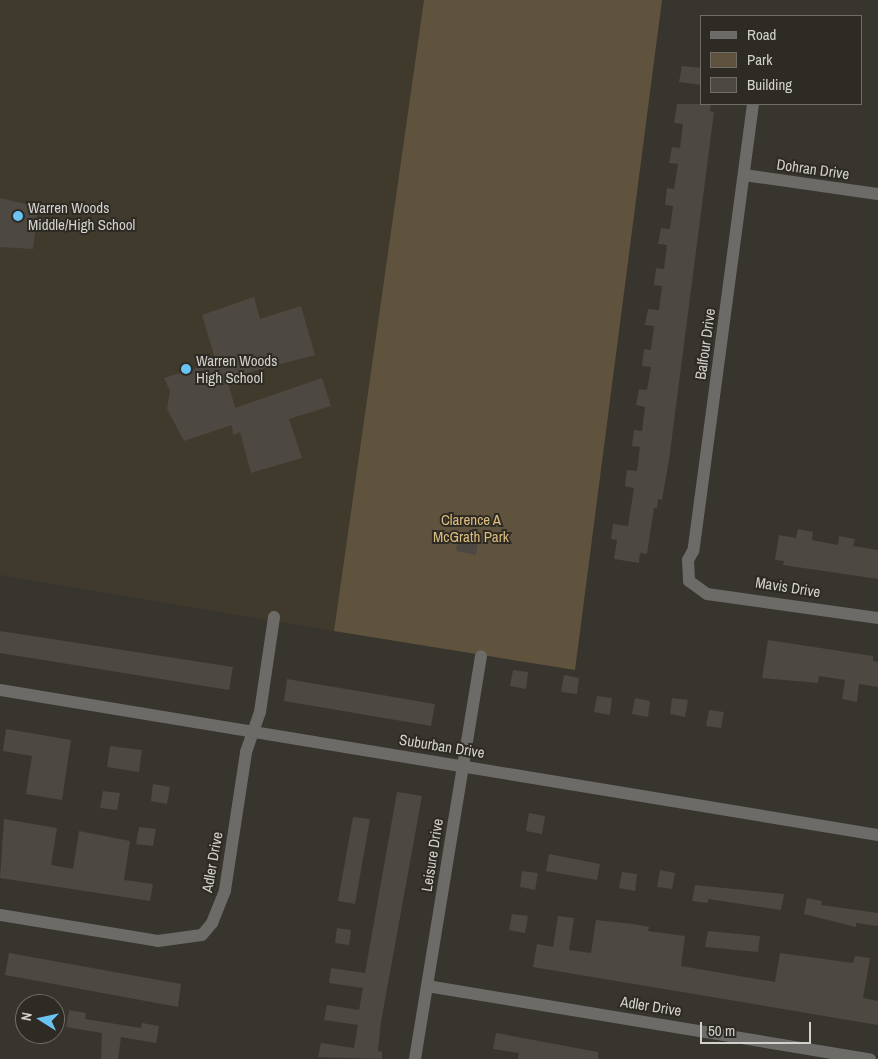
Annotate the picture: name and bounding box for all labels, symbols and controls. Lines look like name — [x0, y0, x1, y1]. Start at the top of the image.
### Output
legend — [700, 15, 863, 105]
text: Road — [747, 24, 776, 45]
text: Park — [747, 49, 772, 70]
text: Building — [747, 74, 792, 95]
street label: Dohran Drive — [776, 155, 850, 183]
place label: Warren Woods Middle/High School — [28, 198, 135, 233]
marker: Warren Woods Middle/High School — [12, 210, 24, 222]
street label: Balfour Drive — [691, 307, 719, 381]
place label: Warren Woods High School — [196, 351, 277, 386]
marker: Warren Woods High School — [180, 363, 192, 375]
park label: Clarence A McGrath Park — [433, 510, 509, 545]
street label: Mavis Drive — [754, 573, 822, 601]
street label: Suburban Drive — [398, 730, 486, 762]
street label: Leisure Drive — [417, 817, 447, 893]
street label: Adler Drive — [198, 830, 226, 894]
street label: Adler Drive — [619, 992, 683, 1020]
north arrow — [15, 994, 65, 1044]
text: N — [17, 1011, 36, 1022]
scale bar — [703, 1012, 814, 1044]
text: 50 m — [708, 1020, 735, 1041]

